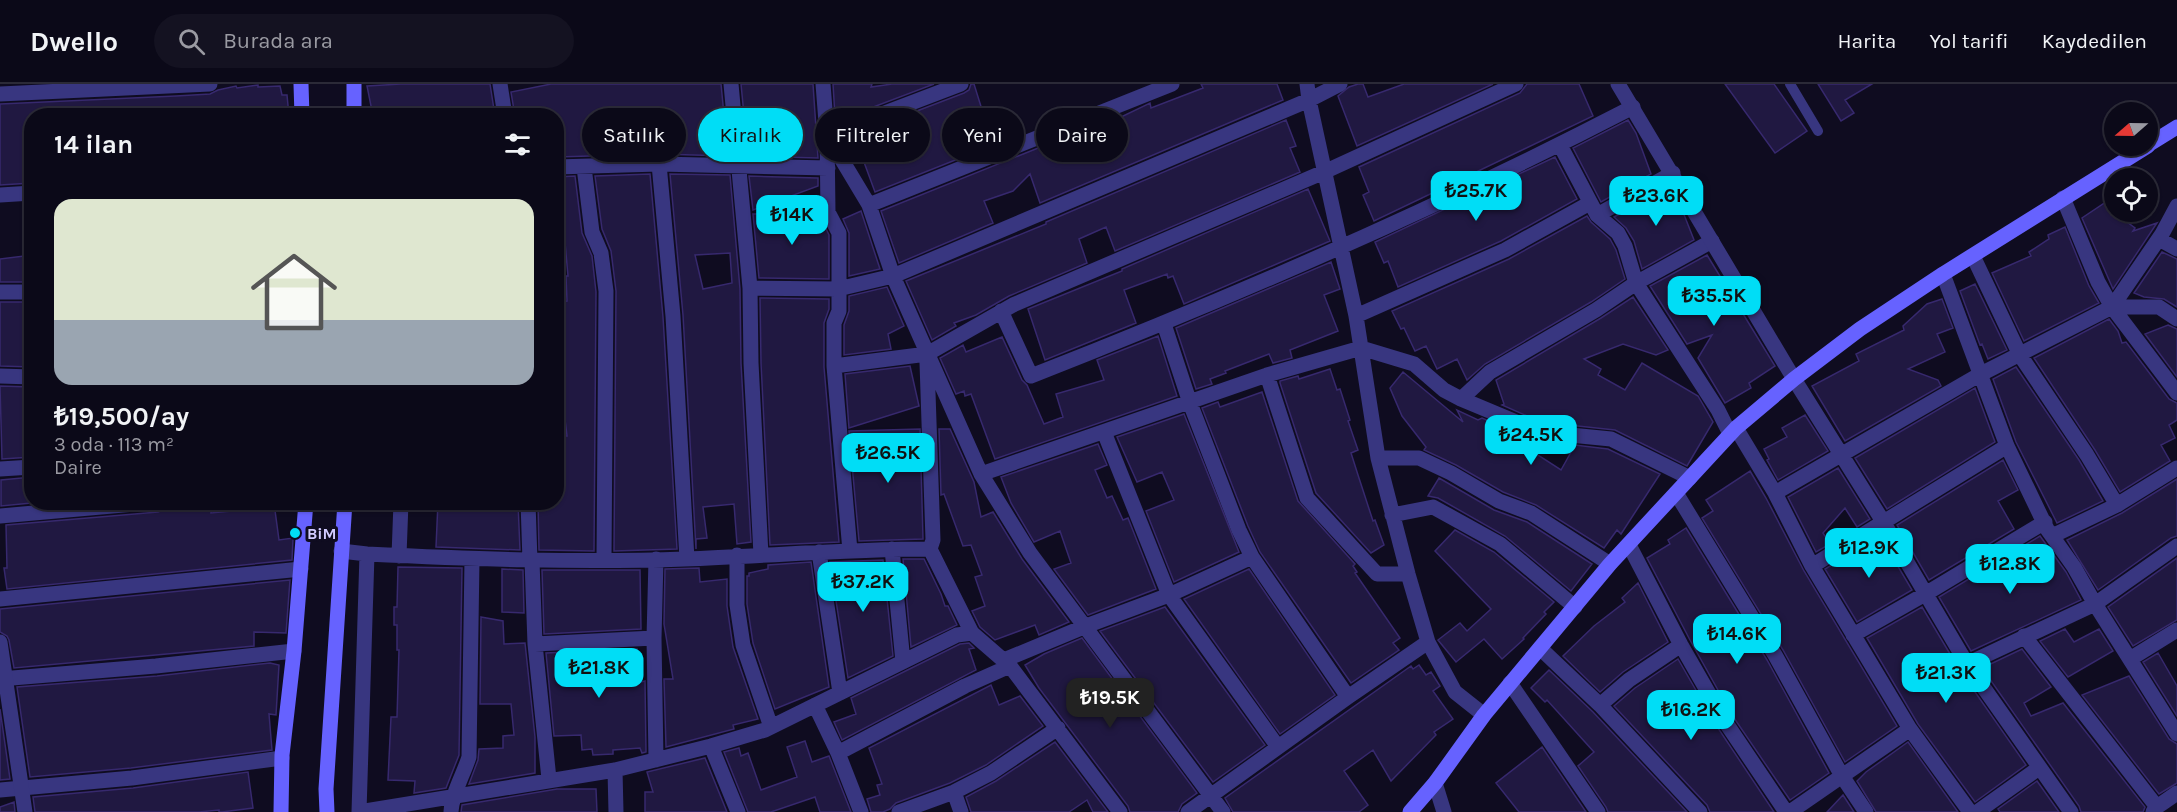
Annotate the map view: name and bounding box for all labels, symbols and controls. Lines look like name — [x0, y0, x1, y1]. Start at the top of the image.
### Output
search box — [154, 14, 574, 68]
text: Dwello — [30, 25, 118, 58]
icon: search — [175, 25, 208, 58]
text: Burada ara — [223, 28, 333, 54]
text: Harita — [1837, 29, 1896, 53]
text: Yol tarifi — [1929, 29, 2009, 53]
text: Kaydedilen — [2042, 29, 2147, 53]
north arrow — [2104, 102, 2158, 156]
map controls — [2104, 102, 2158, 222]
chip: Satılık — [582, 108, 686, 162]
chip: Kiralık — [698, 108, 803, 162]
chip: Filtreler — [815, 108, 930, 162]
chip: Yeni — [942, 108, 1024, 162]
chip: Daire — [1036, 108, 1128, 162]
icon: filters — [501, 128, 534, 161]
text: 14 ilan — [54, 129, 133, 160]
button: locate — [2104, 168, 2158, 222]
pin: ₺25.7K — [1427, 171, 1525, 222]
pin: ₺23.6K — [1607, 176, 1705, 227]
text: ₺25.7K — [1445, 179, 1507, 202]
text: ₺23.6K — [1623, 184, 1689, 207]
pin: ₺14K — [756, 195, 828, 246]
text: ₺14K — [770, 203, 814, 226]
icon: home — [240, 238, 348, 346]
pin: ₺35.5K — [1665, 276, 1763, 327]
text: ₺35.5K — [1682, 284, 1746, 307]
text: ₺19,500/ay — [54, 401, 189, 432]
pin: ₺24.5K — [1482, 415, 1580, 466]
text: ₺24.5K — [1499, 423, 1563, 446]
text: 3 oda · 113 m² — [54, 433, 174, 456]
pin: ₺26.5K — [839, 433, 937, 484]
text: ₺26.5K — [856, 441, 920, 464]
text: Daire — [54, 456, 102, 479]
place label: BiM — [307, 524, 337, 543]
marker: BiM — [288, 526, 302, 540]
pin: ₺12.9K — [1820, 528, 1918, 579]
text: ₺12.9K — [1839, 536, 1899, 559]
pin: ₺12.8K — [1961, 544, 2059, 595]
text: ₺12.8K — [1980, 552, 2040, 575]
pin: ₺37.2K — [814, 562, 912, 613]
text: ₺37.2K — [831, 570, 895, 593]
pin: ₺14.6K — [1688, 614, 1786, 665]
text: ₺14.6K — [1707, 622, 1767, 645]
pin: ₺21.8K — [550, 648, 648, 699]
pin: ₺21.3K — [1897, 653, 1995, 704]
text: ₺21.8K — [569, 656, 629, 679]
text: ₺21.3K — [1916, 661, 1976, 684]
pin: ₺19.5K — [1061, 678, 1159, 729]
text: ₺19.5K — [1080, 686, 1140, 709]
pin: ₺16.2K — [1642, 690, 1740, 741]
text: ₺16.2K — [1661, 698, 1721, 721]

